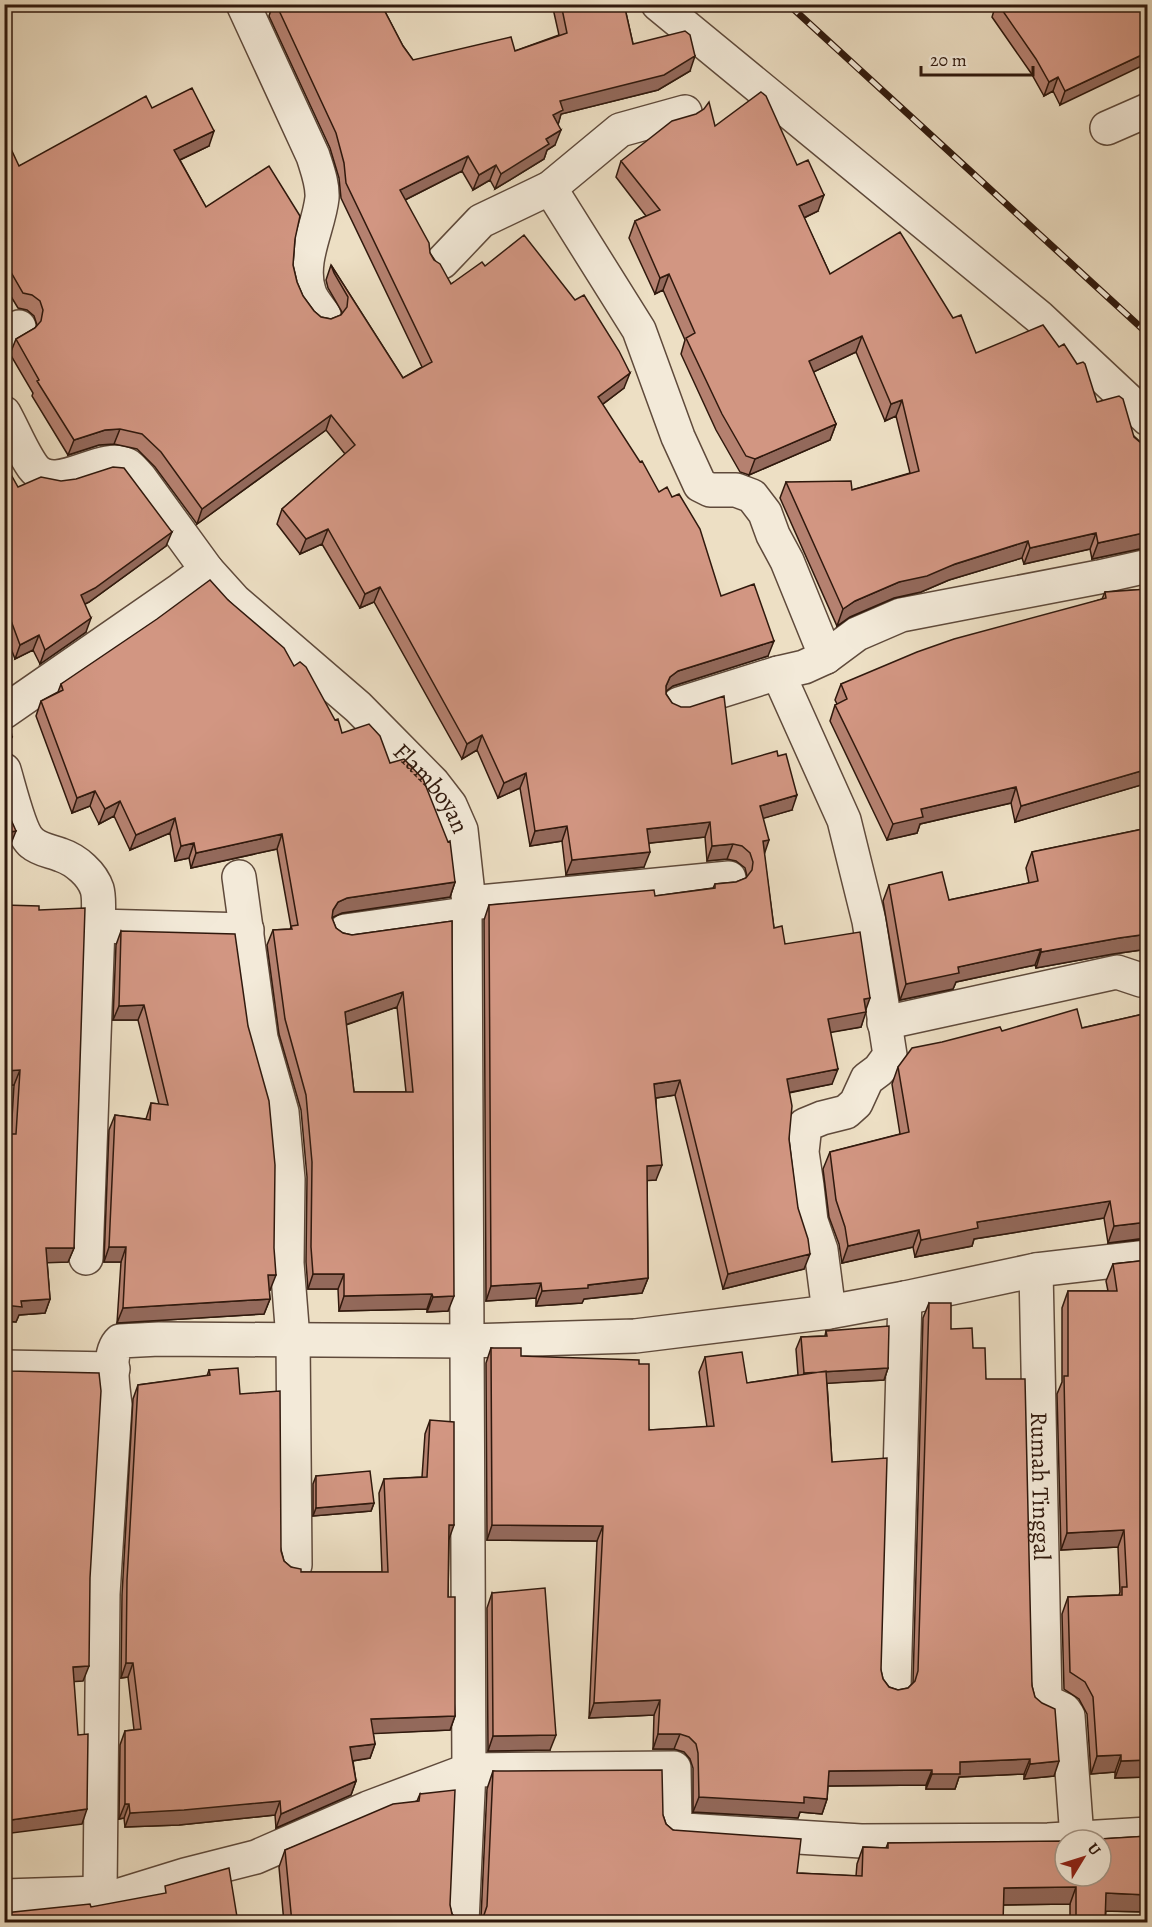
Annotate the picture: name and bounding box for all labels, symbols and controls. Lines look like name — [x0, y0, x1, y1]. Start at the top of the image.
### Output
scale bar — [921, 39, 1034, 77]
text: 20 m — [930, 48, 967, 72]
street label: Flamboyan — [386, 736, 476, 838]
street label: Rumah Tinggal — [1023, 1411, 1058, 1561]
north arrow — [1053, 1828, 1113, 1888]
text: U — [1082, 1838, 1106, 1861]

